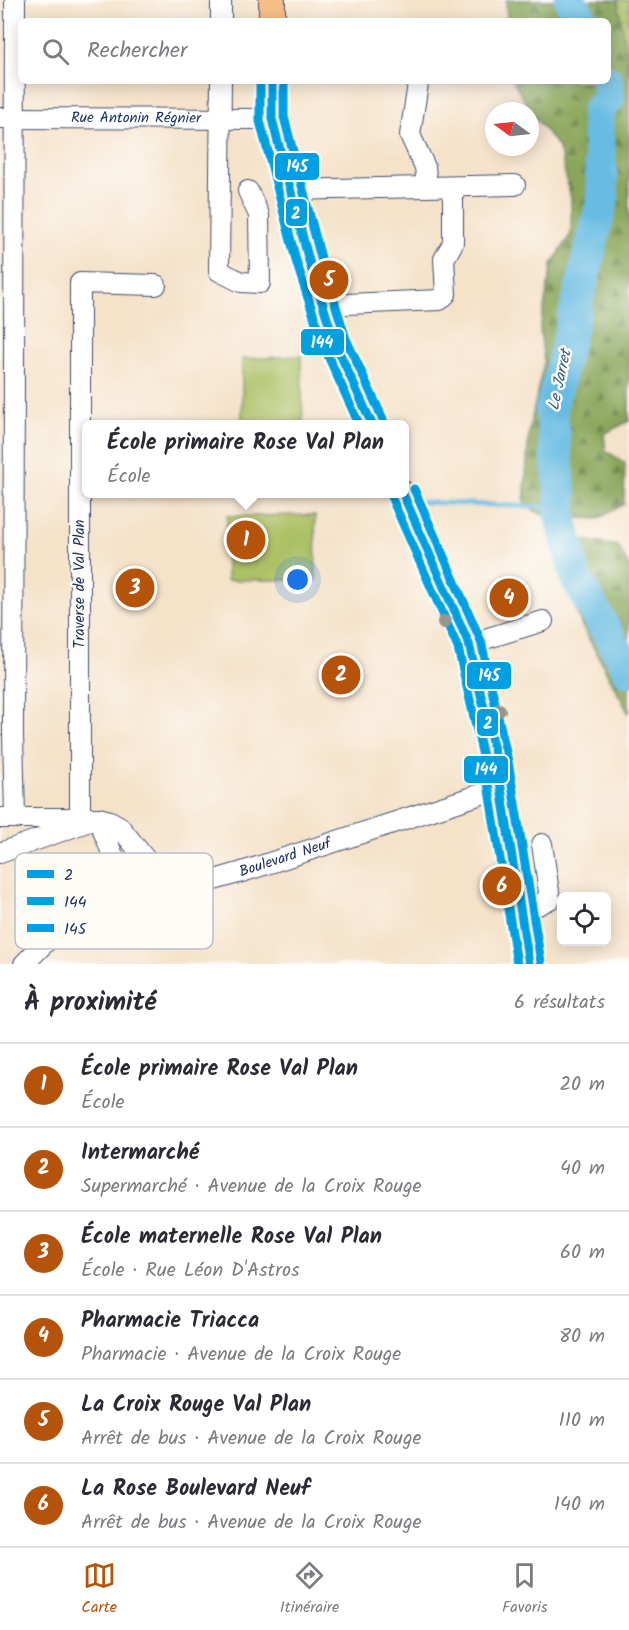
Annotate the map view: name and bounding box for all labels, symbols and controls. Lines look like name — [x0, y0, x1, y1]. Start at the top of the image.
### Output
search box — [18, 18, 611, 84]
text: Rechercher — [87, 34, 187, 69]
icon: search — [39, 35, 72, 68]
north arrow — [485, 102, 539, 156]
street label: Rue Antonin Régnier — [71, 106, 202, 131]
line badge: 145 — [274, 152, 320, 181]
text: 145 — [286, 155, 310, 180]
line badge: 2 — [285, 198, 308, 227]
text: 2 — [291, 202, 301, 227]
pin: 5 — [310, 258, 348, 302]
line badge: 144 — [300, 328, 345, 356]
text: 144 — [311, 331, 333, 356]
water label: Le Jarret — [541, 345, 579, 413]
popup — [82, 420, 409, 498]
text: École primaire Rose Val Plan — [107, 426, 384, 461]
text: École — [107, 461, 151, 493]
pin: 1 — [226, 518, 266, 562]
street label: Traverse de Val Plan — [68, 519, 92, 649]
your location — [283, 565, 312, 594]
pin: 3 — [116, 566, 154, 610]
pin: 4 — [490, 576, 528, 620]
pin: 2 — [322, 652, 360, 698]
line badge: 145 — [466, 661, 512, 690]
text: 145 — [478, 664, 502, 689]
line badge: 2 — [476, 708, 499, 737]
text: 2 — [483, 712, 493, 737]
line badge: 144 — [463, 755, 509, 784]
text: 144 — [475, 758, 497, 783]
street label: Boulevard Neuf — [236, 831, 336, 884]
legend — [15, 853, 213, 949]
text: 2 — [64, 863, 73, 888]
pin: 6 — [482, 864, 522, 908]
text: 144 — [64, 890, 87, 915]
map controls — [557, 892, 611, 946]
button: locate — [557, 892, 611, 946]
text: 145 — [64, 917, 88, 942]
text: À proximité — [24, 982, 156, 1024]
text: 6 résultats — [514, 987, 605, 1019]
text: École primaire Rose Val Plan — [81, 1052, 358, 1087]
text: 1 — [40, 1069, 47, 1101]
text: 20 m — [559, 1069, 605, 1101]
text: École — [81, 1087, 125, 1119]
text: Intermarché — [81, 1136, 199, 1171]
text: 2 — [38, 1153, 49, 1185]
text: 40 m — [560, 1153, 605, 1185]
text: Supermarché · Avenue de la Croix Rouge — [81, 1171, 422, 1203]
text: École maternelle Rose Val Plan — [81, 1220, 382, 1255]
text: 3 — [38, 1237, 49, 1269]
text: 60 m — [560, 1237, 605, 1269]
text: École · Rue Léon D'Astros — [81, 1255, 300, 1287]
text: Pharmacie Triacca — [81, 1304, 259, 1339]
text: 4 — [38, 1321, 49, 1353]
text: 80 m — [559, 1321, 605, 1353]
text: Pharmacie · Avenue de la Croix Rouge — [81, 1339, 401, 1371]
text: La Croix Rouge Val Plan — [81, 1388, 311, 1423]
text: 5 — [38, 1405, 49, 1437]
text: 110 m — [559, 1405, 605, 1437]
text: Arrêt de bus · Avenue de la Croix Rouge — [81, 1423, 421, 1455]
text: La Rose Boulevard Neuf — [81, 1472, 310, 1507]
text: 6 — [38, 1489, 49, 1521]
text: 140 m — [554, 1489, 605, 1521]
text: Arrêt de bus · Avenue de la Croix Rouge — [81, 1507, 421, 1539]
tab: Carte — [81, 1559, 117, 1620]
tab: Itinéraire — [280, 1559, 339, 1620]
tab: Favoris — [502, 1559, 548, 1620]

